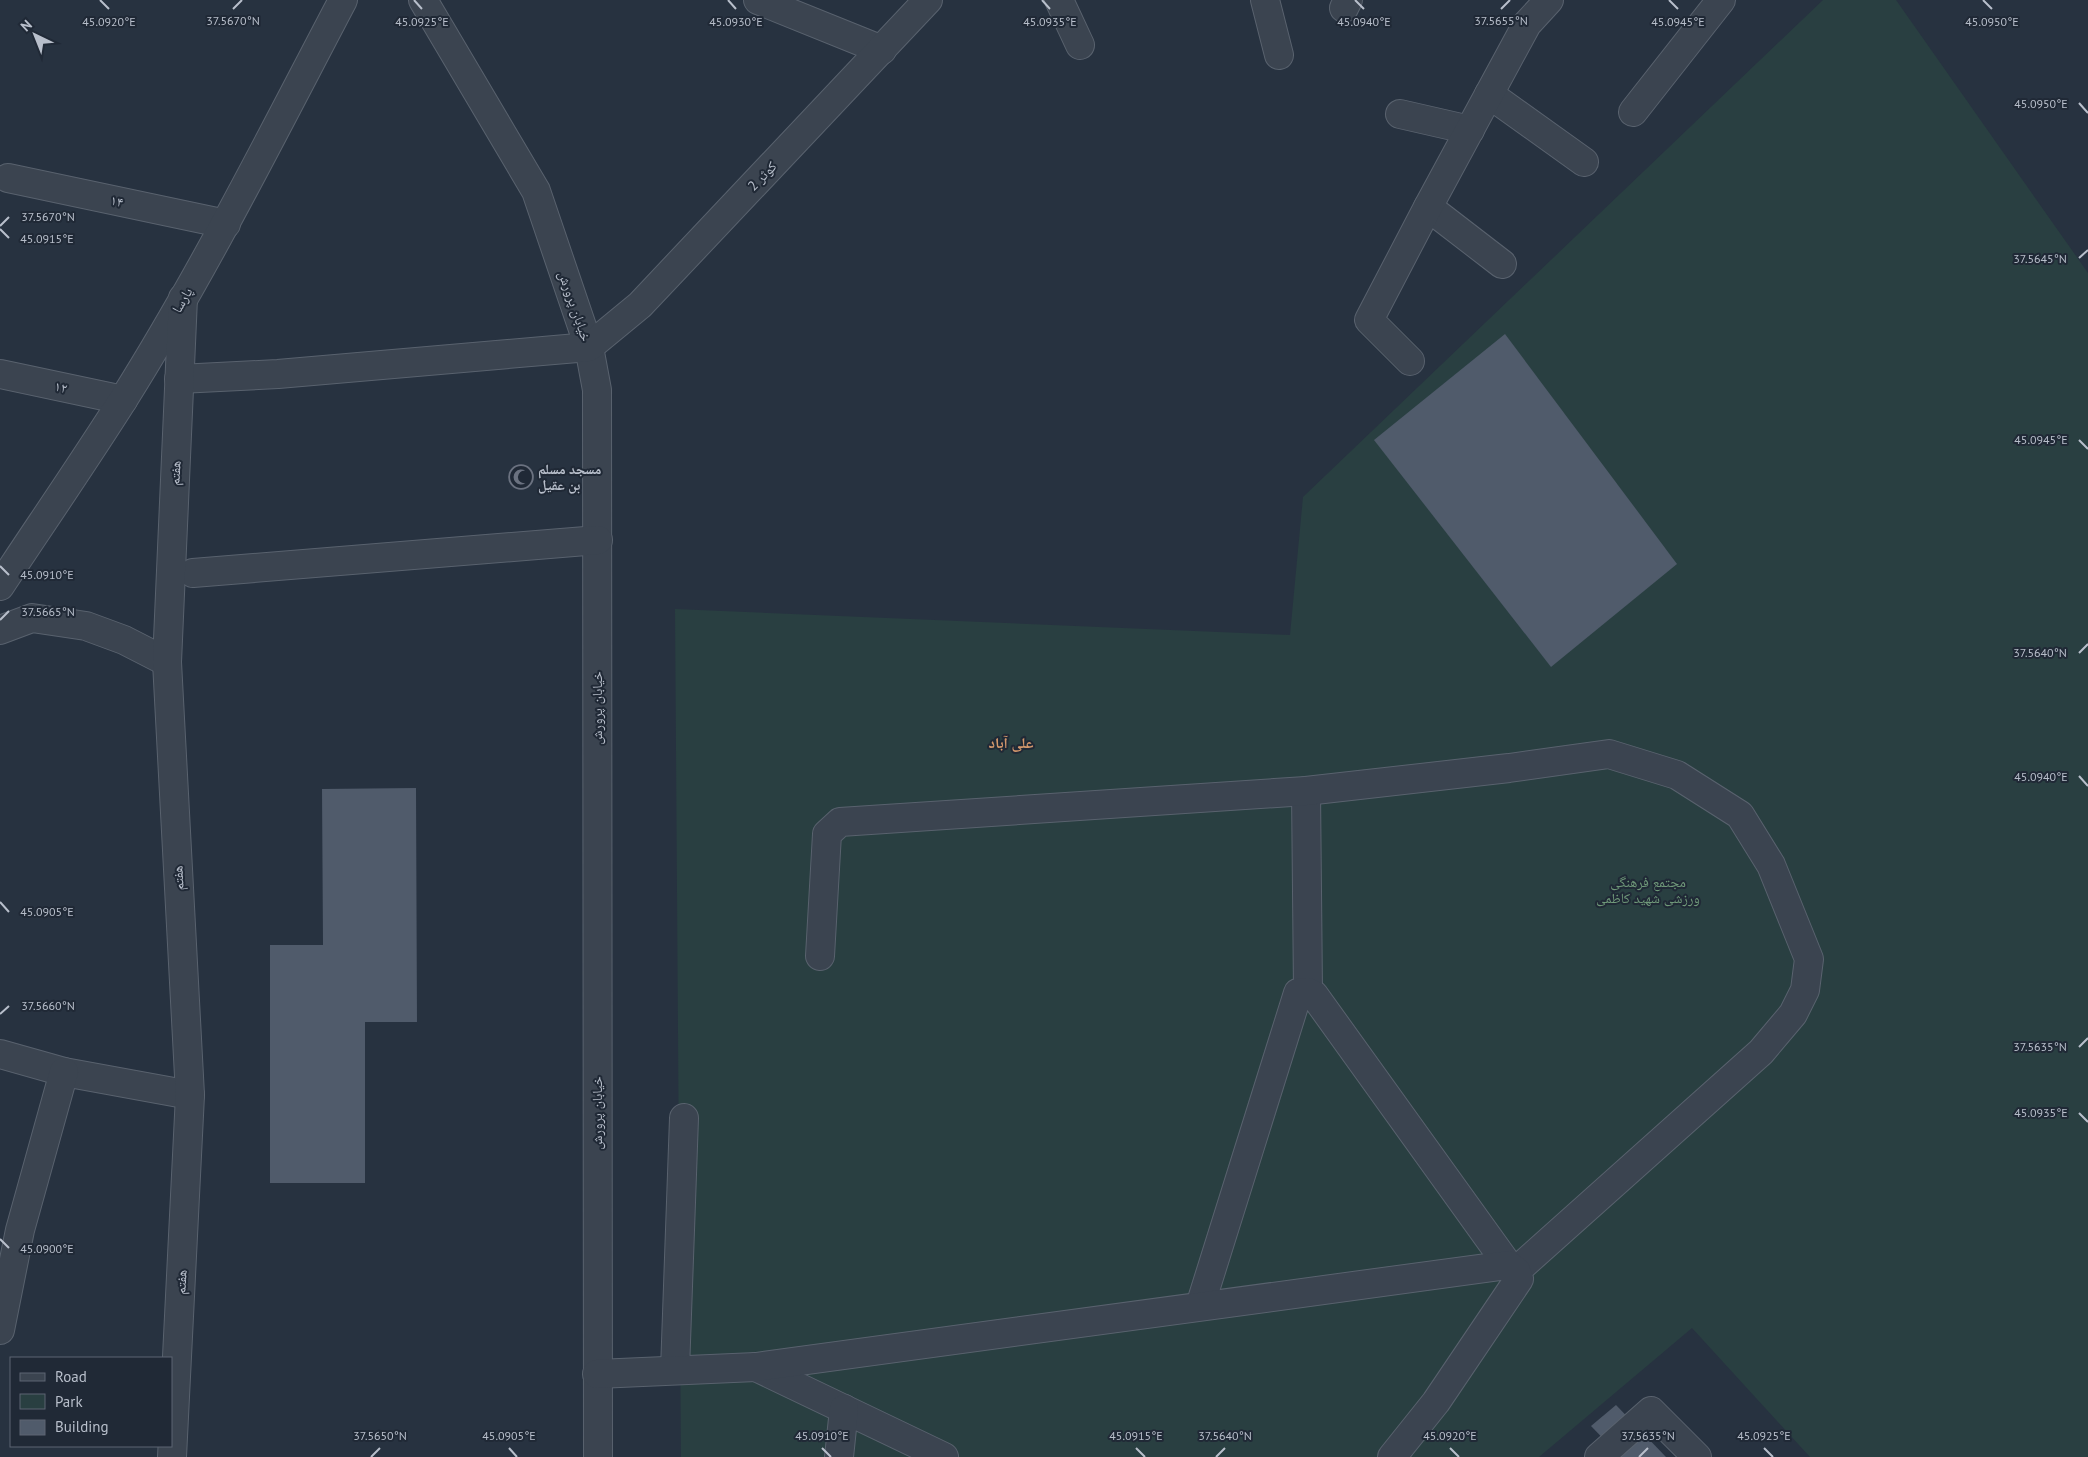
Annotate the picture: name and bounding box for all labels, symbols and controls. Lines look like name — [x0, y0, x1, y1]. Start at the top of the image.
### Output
north arrow — [10, 10, 60, 60]
text: 37.5670°N — [206, 13, 260, 28]
text: 37.5655°N — [1474, 13, 1528, 28]
text: 45.0920°E — [82, 14, 136, 29]
text: 45.0925°E — [395, 14, 449, 29]
text: 45.0930°E — [709, 14, 763, 29]
text: 45.0935°E — [1023, 14, 1077, 29]
text: 45.0940°E — [1337, 14, 1391, 29]
text: 45.0945°E — [1651, 14, 1705, 29]
text: 45.0950°E — [1965, 14, 2019, 29]
text: N — [17, 16, 36, 35]
text: 45.0950°E — [2014, 96, 2068, 111]
street label: کوثر 2 — [744, 157, 780, 195]
street label: ۱۴ — [109, 191, 125, 211]
text: 37.5670°N — [21, 209, 75, 224]
text: 45.0915°E — [20, 231, 74, 246]
text: 37.5645°N — [2013, 251, 2067, 266]
street label: خیابان پرورش — [554, 268, 595, 344]
street label: پارسا — [168, 284, 197, 316]
street label: ۱۲ — [53, 377, 69, 397]
text: 45.0945°E — [2014, 432, 2068, 447]
street label: هفتم — [165, 460, 186, 486]
place label: مسجد مسلم بن عقیل — [538, 460, 602, 494]
mosque icon: مسجد مسلم بن عقیل — [508, 464, 534, 490]
text: 45.0910°E — [20, 567, 74, 582]
text: 37.5665°N — [21, 604, 75, 619]
text: 37.5640°N — [2013, 645, 2067, 660]
street label: خیابان پرورش — [588, 671, 606, 745]
district label: علی آباد — [989, 733, 1034, 752]
text: 45.0940°E — [2014, 769, 2068, 784]
street label: هفتم — [168, 865, 189, 891]
park label: مجتمع فرهنگی ورزشی شهید کاظمی — [1596, 873, 1700, 907]
text: 45.0905°E — [20, 904, 74, 919]
text: 37.5660°N — [21, 998, 75, 1013]
text: 37.5635°N — [2013, 1039, 2067, 1054]
street label: خیابان پرورش — [588, 1076, 606, 1150]
text: 45.0935°E — [2014, 1105, 2068, 1120]
text: 45.0900°E — [20, 1241, 74, 1256]
street label: هفتم — [171, 1269, 192, 1295]
legend — [10, 1357, 172, 1447]
text: Road — [55, 1367, 87, 1386]
text: Park — [55, 1392, 83, 1411]
text: Building — [55, 1417, 109, 1436]
text: 37.5650°N — [353, 1428, 407, 1443]
text: 45.0905°E — [482, 1428, 536, 1443]
text: 45.0910°E — [795, 1428, 849, 1443]
text: 45.0915°E — [1109, 1428, 1163, 1443]
text: 37.5640°N — [1198, 1428, 1252, 1443]
text: 45.0920°E — [1423, 1428, 1477, 1443]
text: 37.5635°N — [1621, 1428, 1675, 1443]
text: 45.0925°E — [1737, 1428, 1791, 1443]

